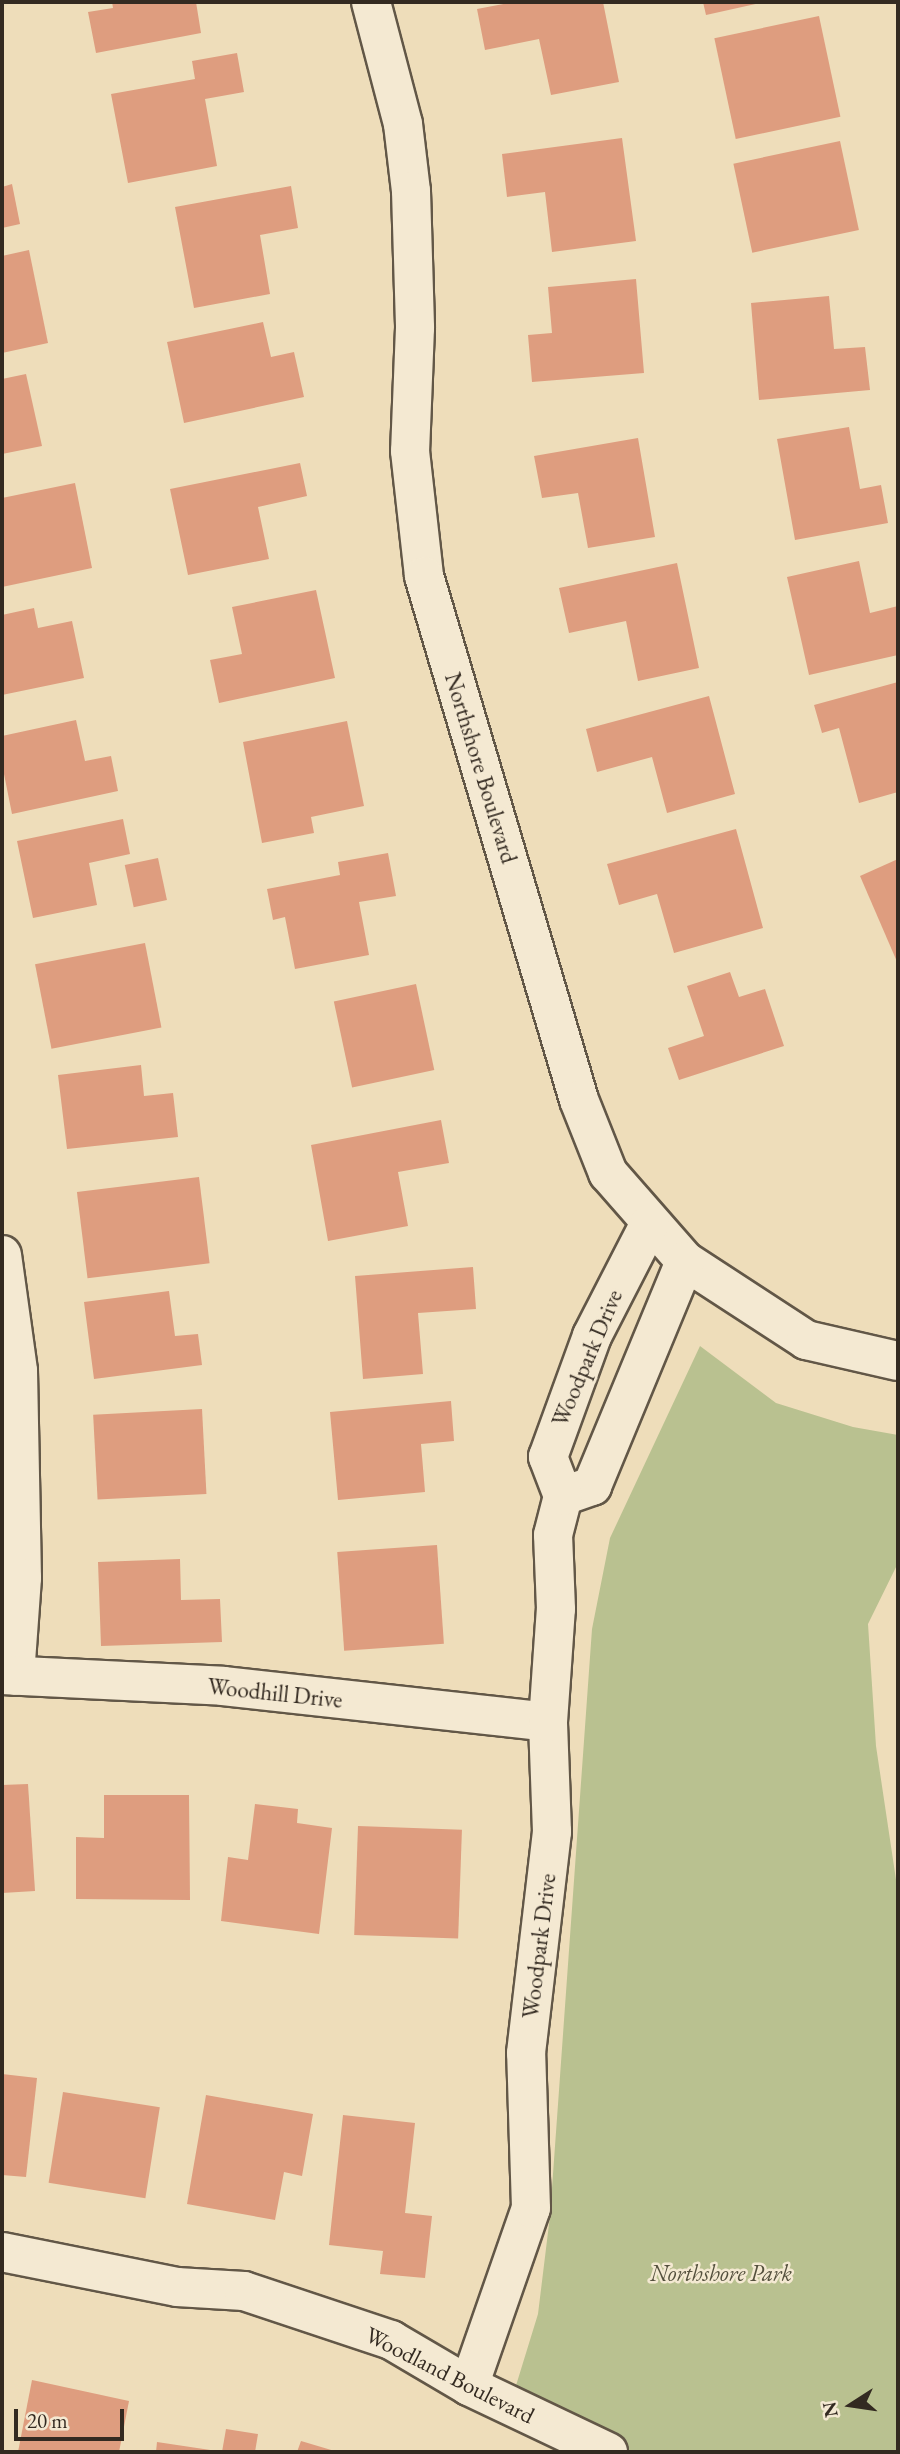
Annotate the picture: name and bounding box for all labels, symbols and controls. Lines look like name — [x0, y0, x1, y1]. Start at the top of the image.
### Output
street label: Northshore Boulevard — [439, 669, 523, 867]
street label: Woodpark Drive — [546, 1285, 628, 1431]
street label: Woodhill Drive — [206, 1672, 344, 1714]
street label: Woodpark Drive — [516, 1872, 562, 2020]
park label: Northshore Park — [650, 2259, 792, 2287]
street label: Woodland Boulevard — [361, 2320, 539, 2430]
north arrow — [816, 2370, 886, 2440]
scale bar — [18, 2394, 128, 2438]
text: N — [816, 2399, 844, 2420]
text: 20 m — [27, 2407, 68, 2434]

